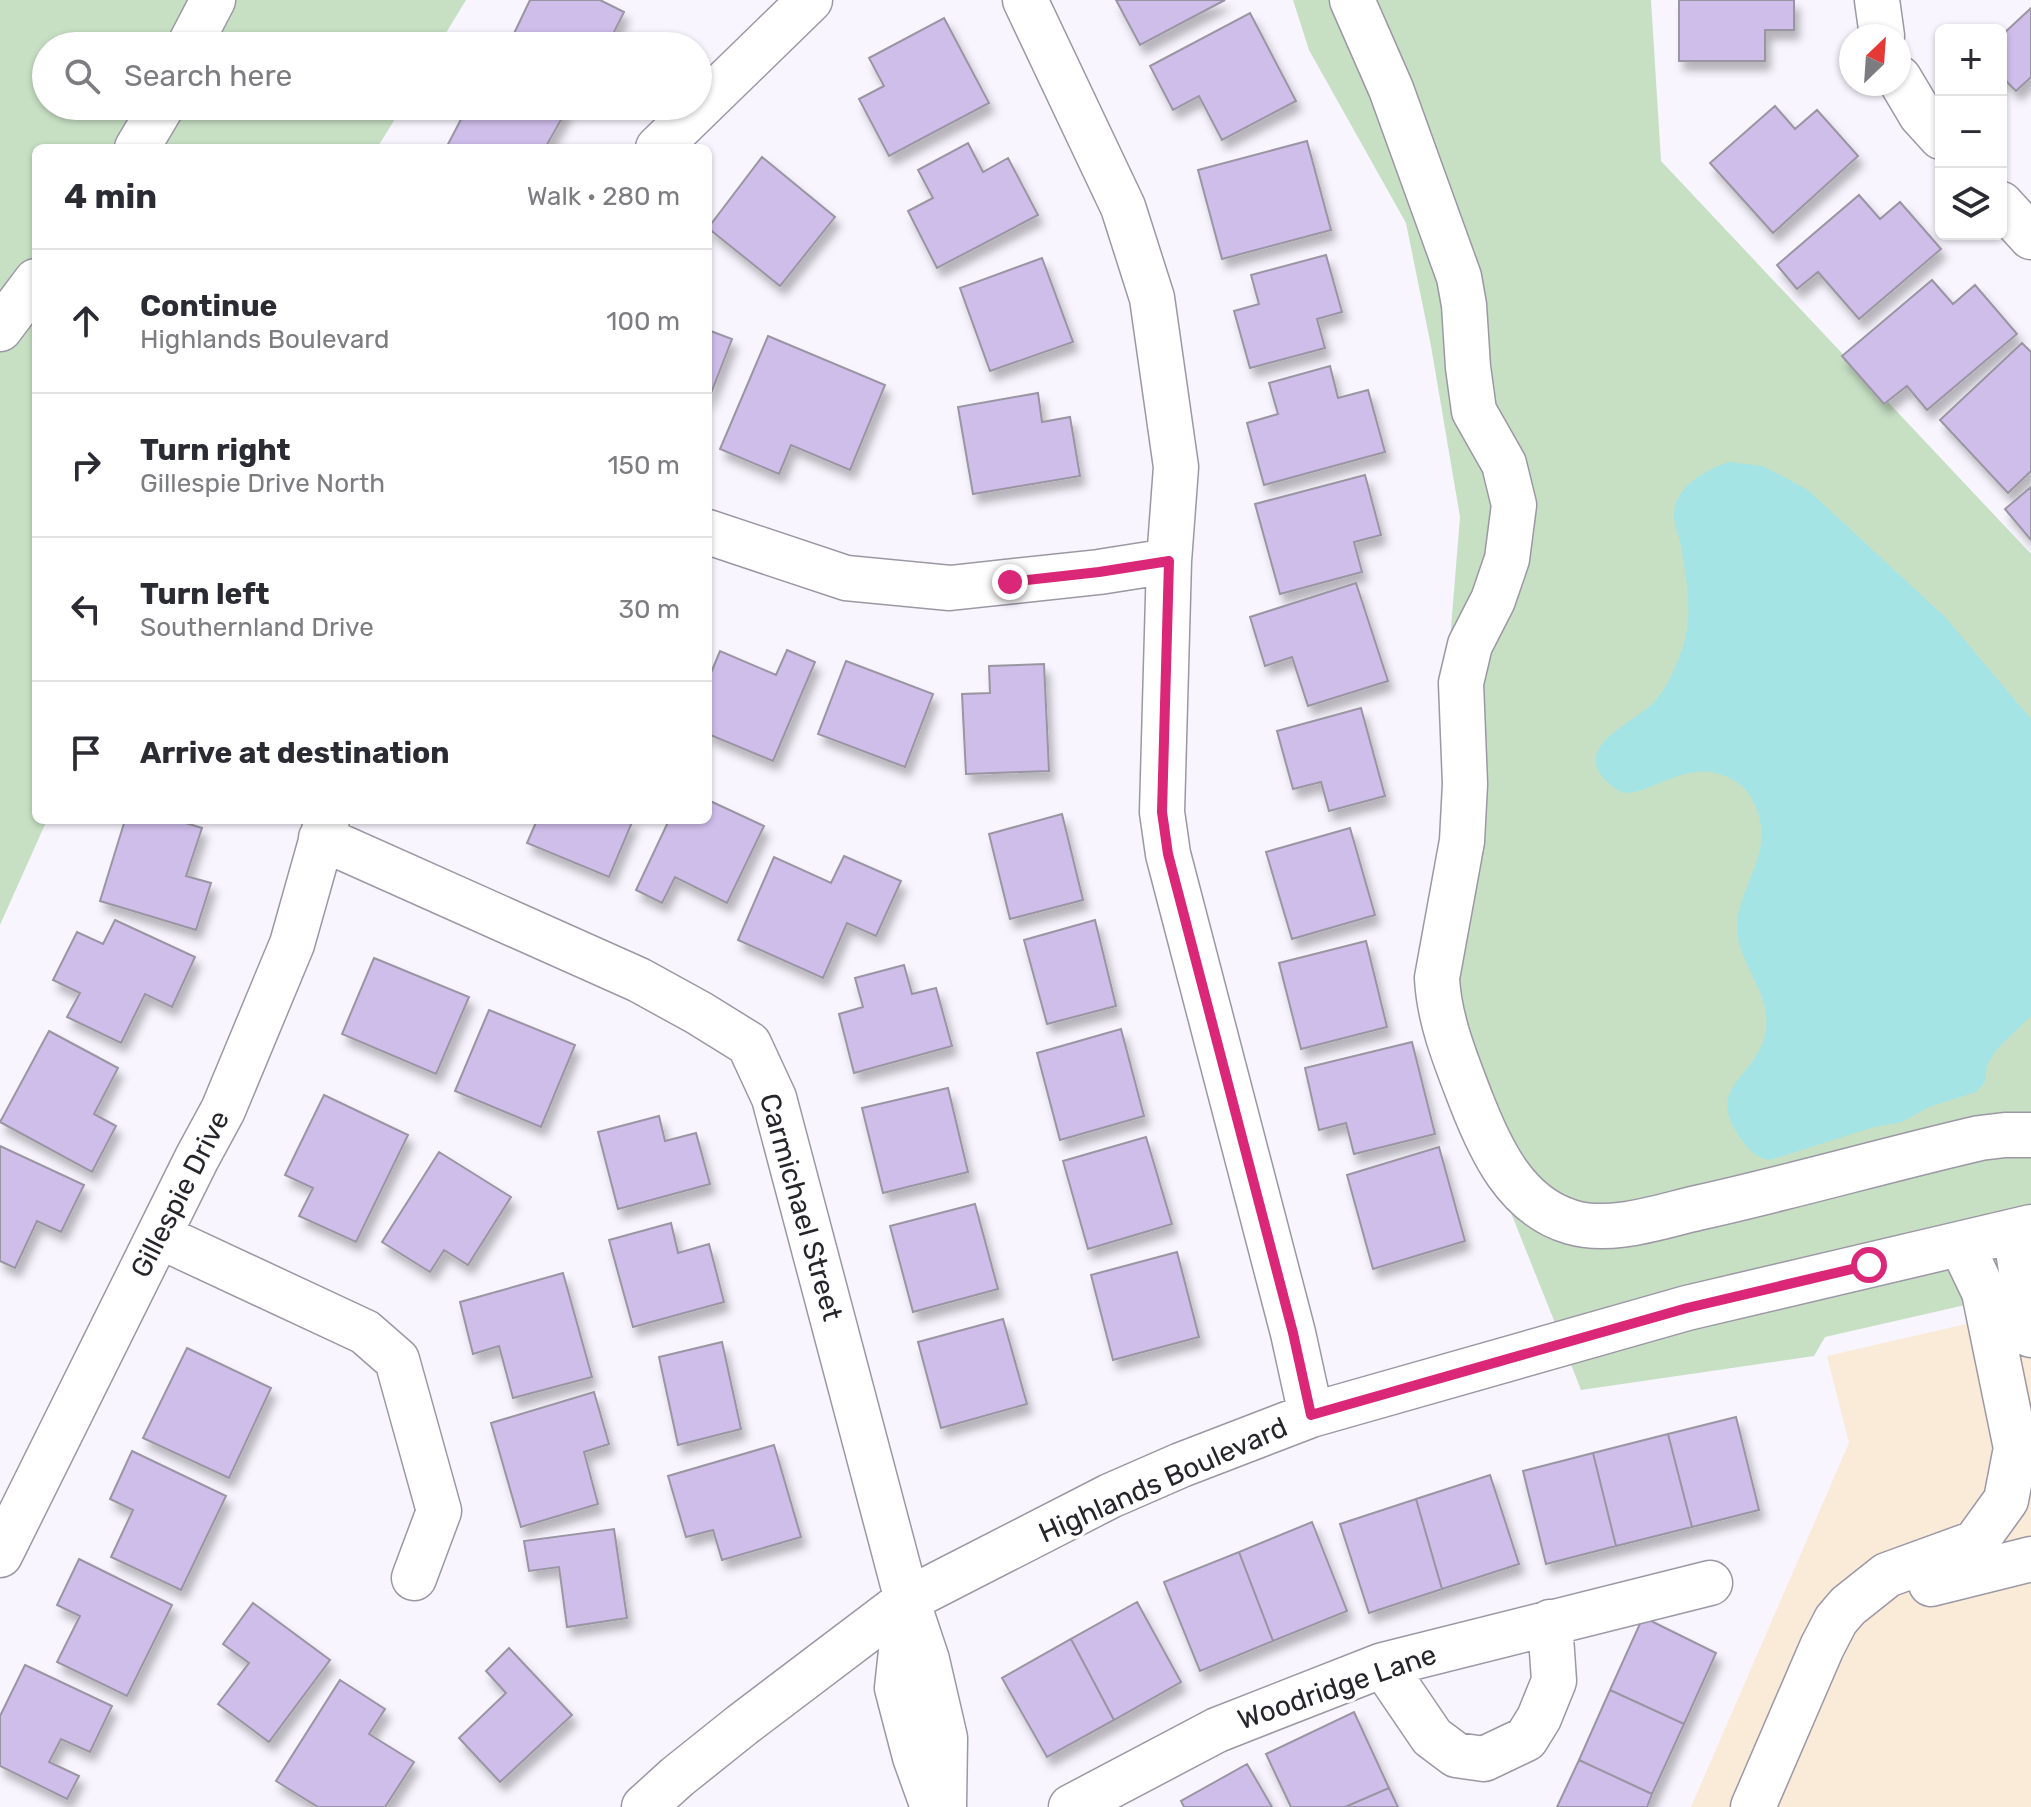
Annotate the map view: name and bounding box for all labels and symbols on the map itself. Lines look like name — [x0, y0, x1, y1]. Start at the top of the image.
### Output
north arrow — [1839, 24, 1911, 96]
route end — [992, 564, 1028, 600]
street label: Carmichael Street — [753, 1090, 849, 1324]
street label: Gillespie Drive — [124, 1105, 236, 1283]
route start — [1851, 1247, 1887, 1283]
street label: Highlands Boulevard — [1034, 1410, 1292, 1550]
street label: Woodridge Lane — [1233, 1638, 1441, 1736]

